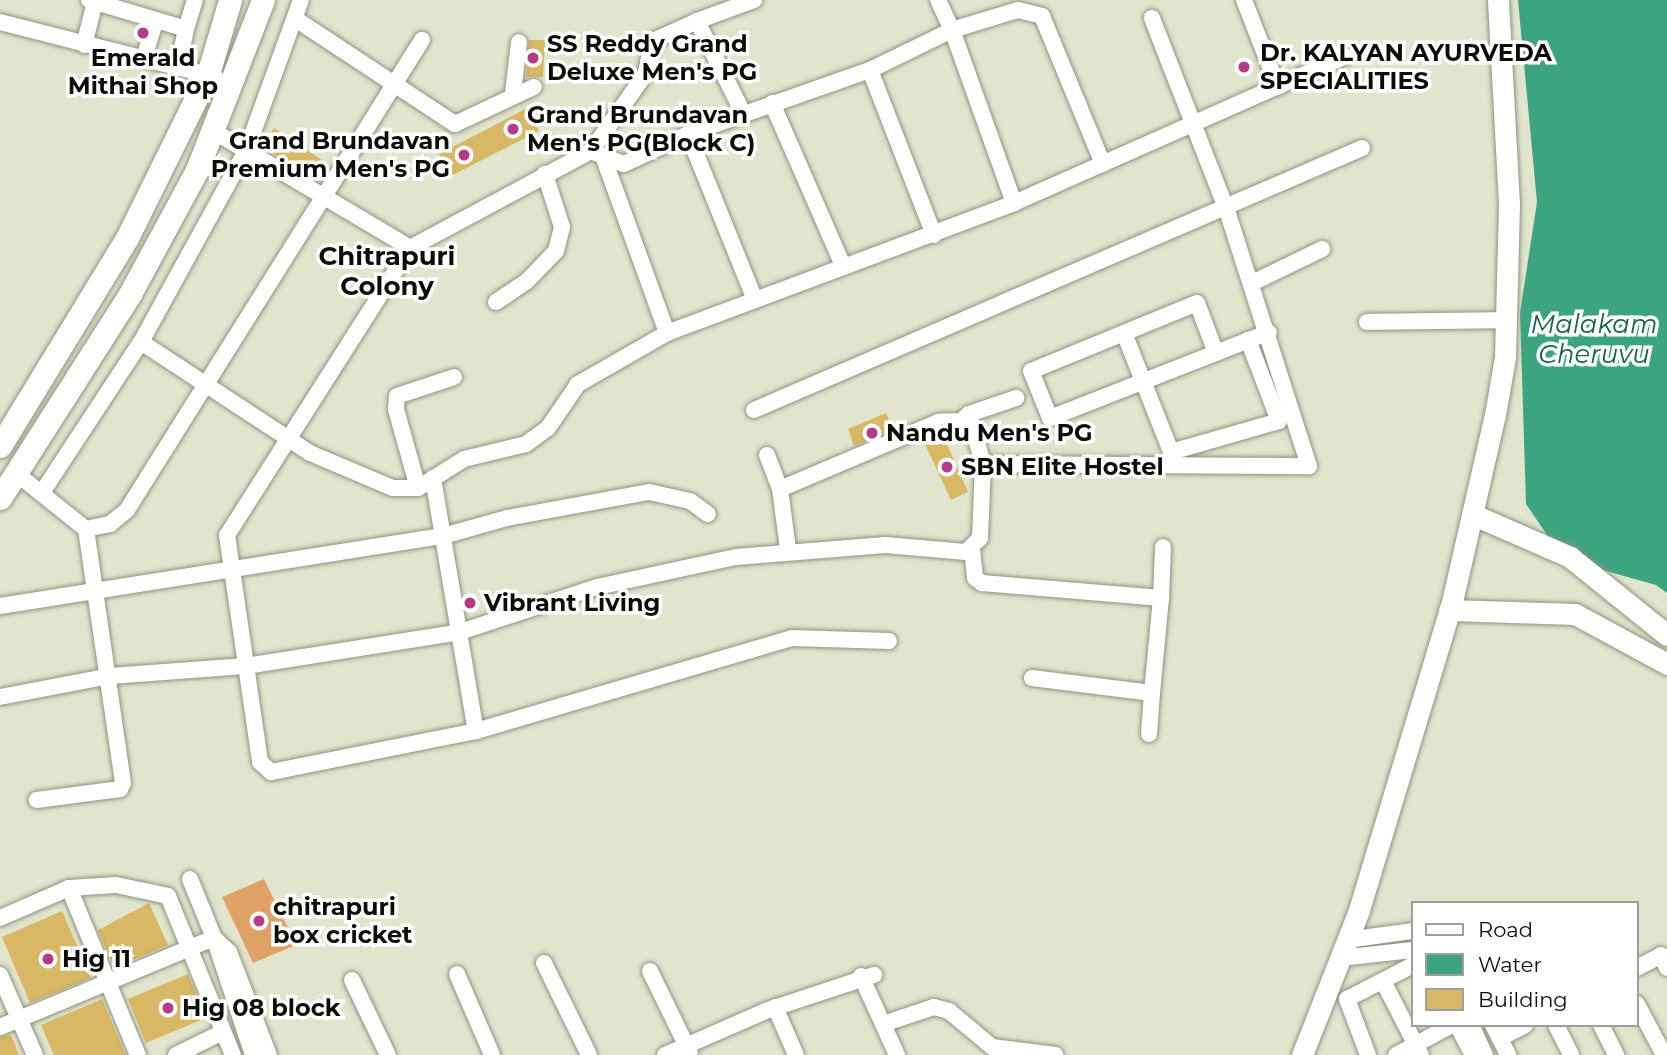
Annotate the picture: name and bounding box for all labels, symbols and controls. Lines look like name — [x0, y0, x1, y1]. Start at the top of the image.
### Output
marker: Emerald Mithai Shop — [135, 25, 151, 41]
place label: SS Reddy Grand Deluxe Men's PG — [547, 30, 757, 86]
place label: Dr. KALYAN AYURVEDA SPECIALITIES — [1260, 39, 1552, 95]
place label: Emerald Mithai Shop — [68, 44, 218, 100]
marker: SS Reddy Grand Deluxe Men's PG — [525, 50, 541, 66]
marker: Dr. KALYAN AYURVEDA SPECIALITIES — [1234, 57, 1254, 77]
place label: Grand Brundavan Men's PG(Block C) — [527, 101, 755, 157]
marker: Grand Brundavan Men's PG(Block C) — [505, 121, 521, 137]
place label: Grand Brundavan Premium Men's PG — [211, 127, 450, 183]
marker: Grand Brundavan Premium Men's PG — [456, 147, 472, 163]
district label: Chitrapuri Colony — [319, 241, 455, 302]
water label: Malakam Cheruvu — [1530, 309, 1658, 370]
place label: Nandu Men's PG — [886, 419, 1093, 447]
marker: Nandu Men's PG — [864, 425, 880, 441]
place label: SBN Elite Hostel — [961, 453, 1164, 481]
marker: SBN Elite Hostel — [939, 459, 955, 475]
place label: Vibrant Living — [484, 589, 660, 617]
marker: Vibrant Living — [462, 595, 478, 611]
place label: chitrapuri box cricket — [273, 893, 413, 949]
legend — [1412, 901, 1639, 1027]
marker: chitrapuri box cricket — [251, 913, 267, 929]
text: Road — [1478, 917, 1533, 942]
place label: Hig 11 — [62, 945, 131, 973]
marker: Hig 11 — [40, 951, 56, 967]
text: Water — [1478, 952, 1542, 977]
text: Building — [1478, 987, 1568, 1012]
place label: Hig 08 block — [182, 994, 340, 1022]
marker: Hig 08 block — [160, 1000, 176, 1016]

